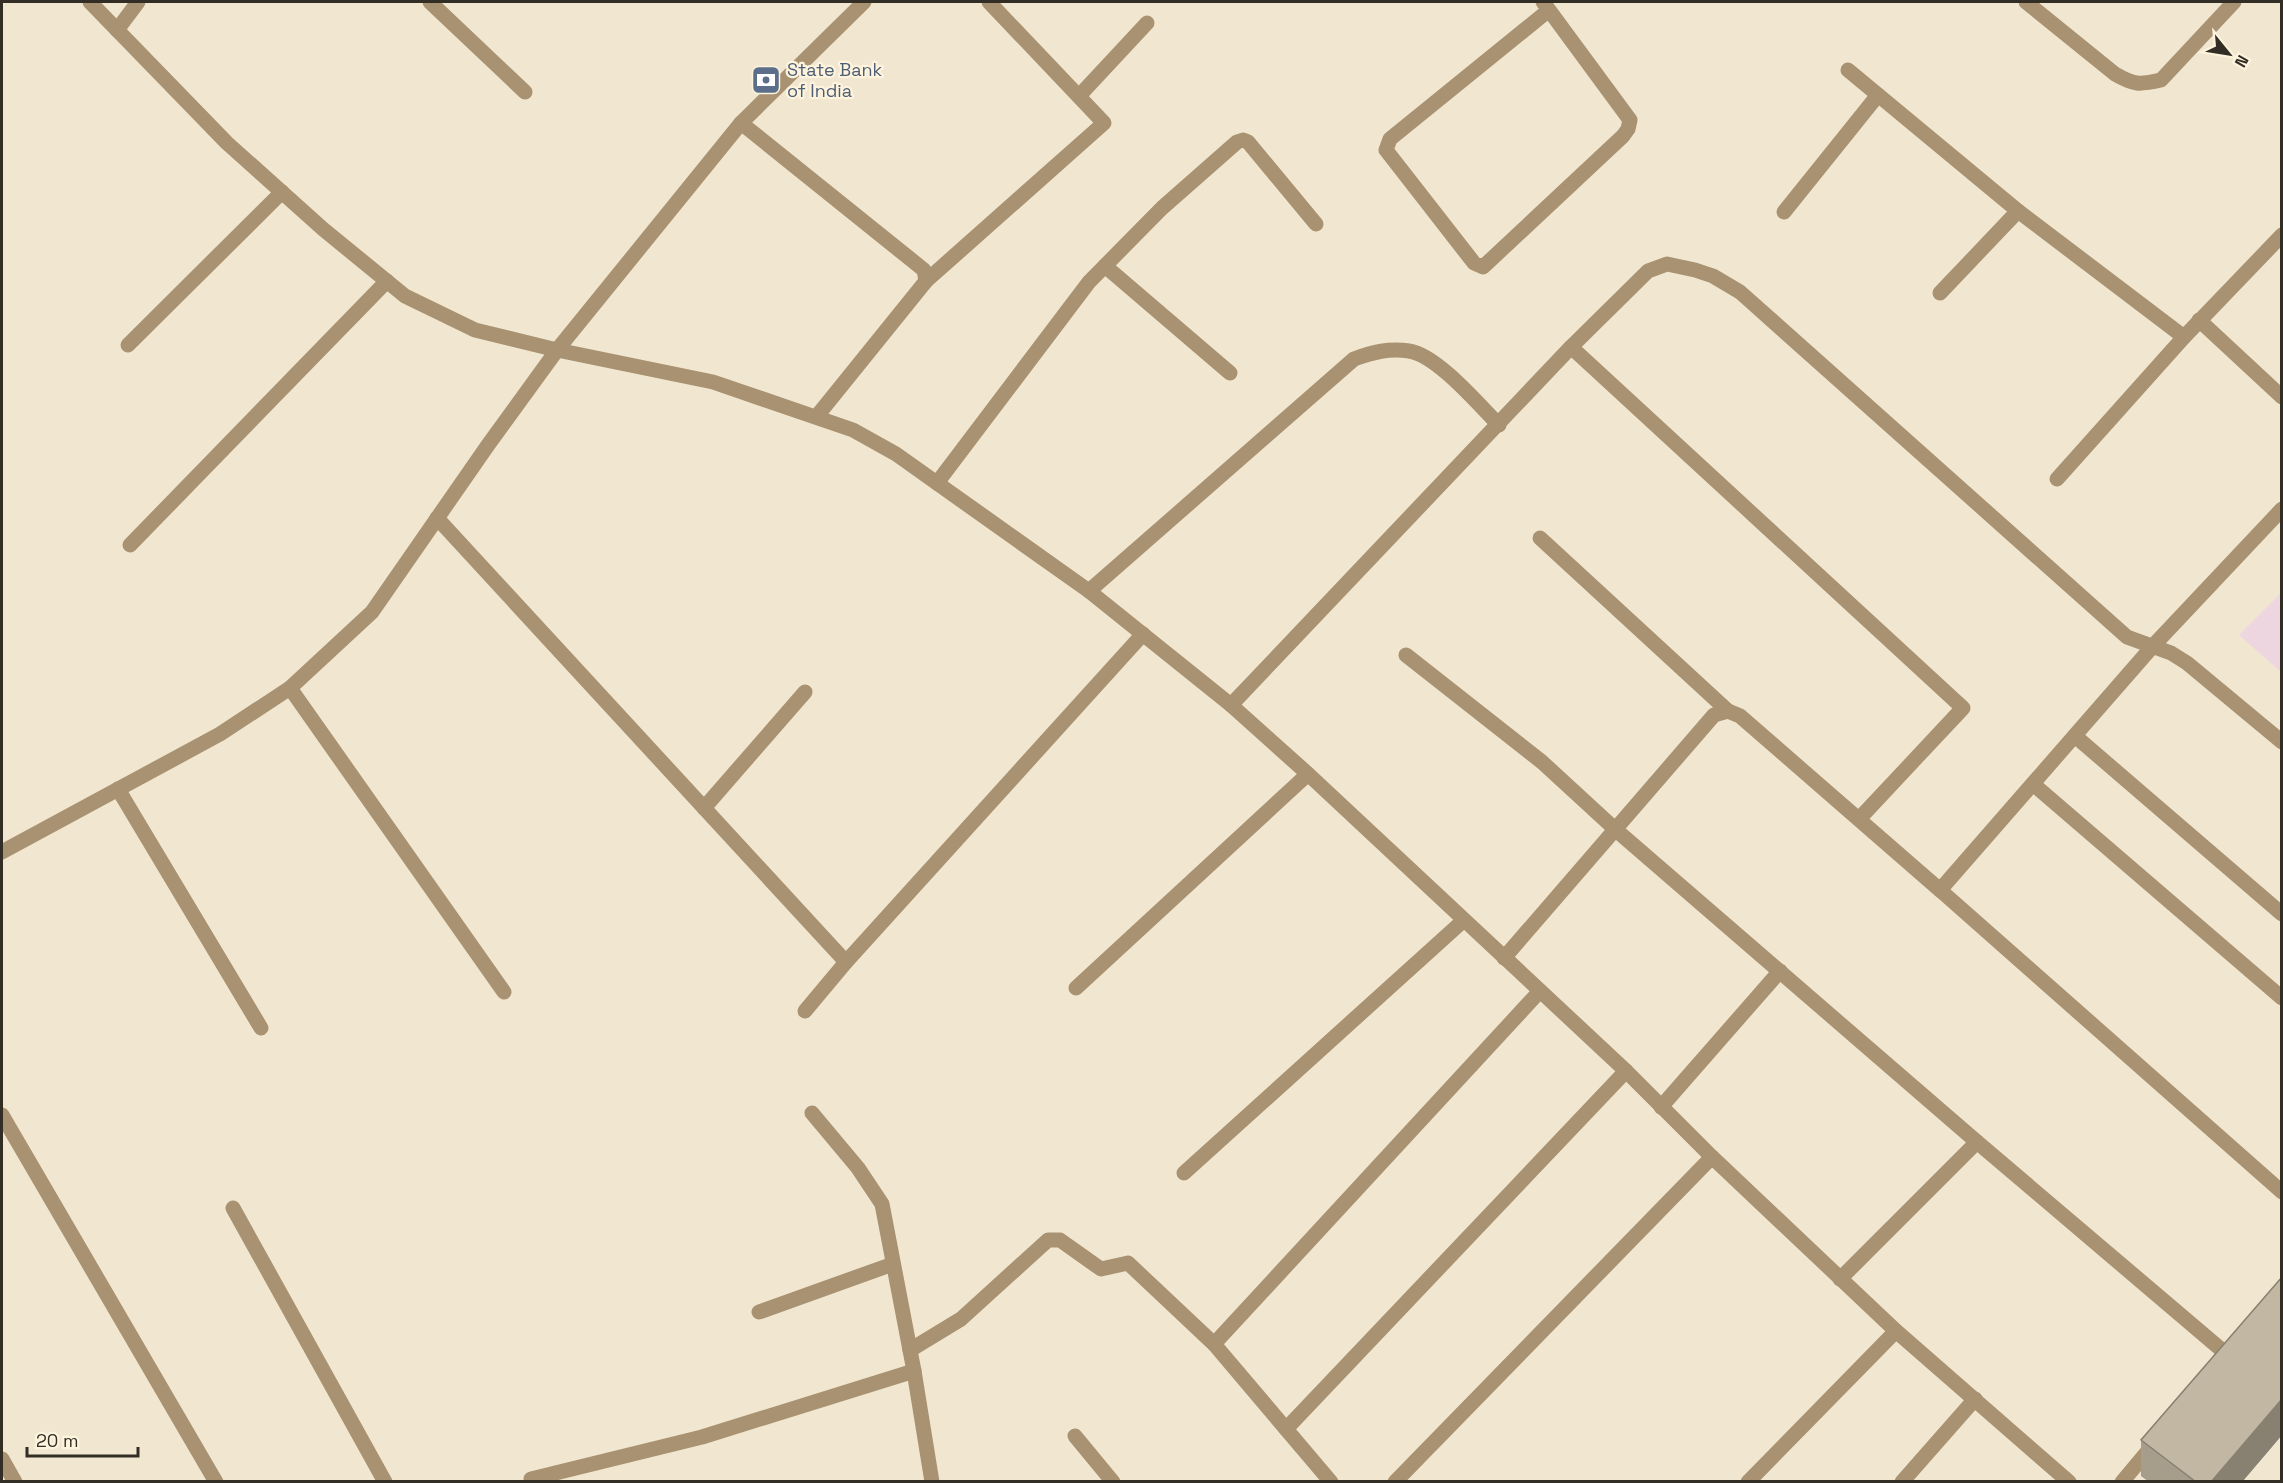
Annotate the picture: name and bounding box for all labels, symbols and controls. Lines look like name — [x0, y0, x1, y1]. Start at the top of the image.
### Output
north arrow — [2199, 24, 2259, 84]
text: N — [2230, 51, 2253, 71]
place label: State Bank of India — [787, 58, 883, 102]
bank icon: State Bank of India — [750, 64, 782, 96]
scale bar — [27, 1420, 138, 1458]
text: 20 m — [36, 1429, 79, 1452]

